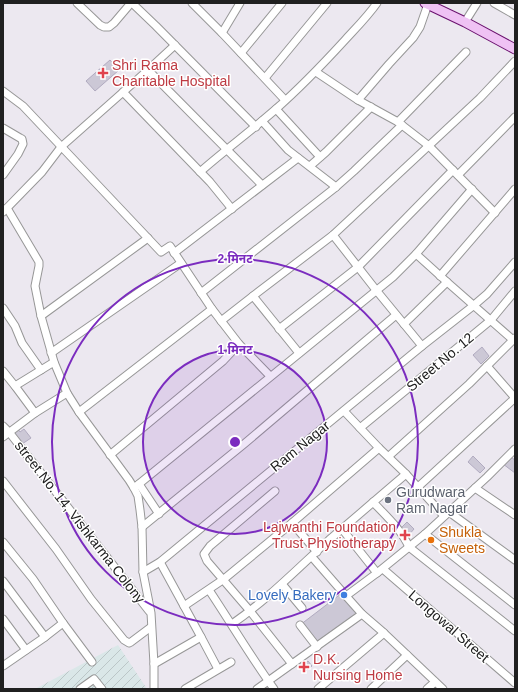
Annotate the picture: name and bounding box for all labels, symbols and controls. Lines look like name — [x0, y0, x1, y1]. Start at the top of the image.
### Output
place label: Shri Rama Charitable Hospital — [112, 57, 230, 89]
marker: Shri Rama Charitable Hospital — [97, 67, 109, 79]
text: 2 मिनट — [217, 251, 253, 266]
street label: Street No. 12 — [403, 329, 477, 395]
text: 1 मिनट — [217, 342, 253, 357]
street label: Ram Nagar — [267, 417, 333, 475]
centre of rings — [228, 435, 242, 449]
street label: street No. 14, Vishkarma Colony — [12, 438, 148, 606]
place label: Gurudwara Ram Nagar — [396, 484, 468, 516]
marker: Gurudwara Ram Nagar — [383, 495, 393, 505]
place label: Lajwanthi Foundation Trust Physiotherapy — [263, 519, 396, 551]
place label: Shukla Sweets — [439, 524, 485, 556]
marker: Lajwanthi Foundation Trust Physiotherapy — [399, 529, 411, 541]
marker: Shukla Sweets — [426, 535, 436, 545]
place label: Lovely Bakery — [248, 587, 336, 603]
street label: Longowal Street — [406, 587, 493, 665]
marker: Lovely Bakery — [339, 590, 349, 600]
place label: D.K. Nursing Home — [313, 651, 403, 683]
marker: D.K. Nursing Home — [298, 661, 310, 673]

